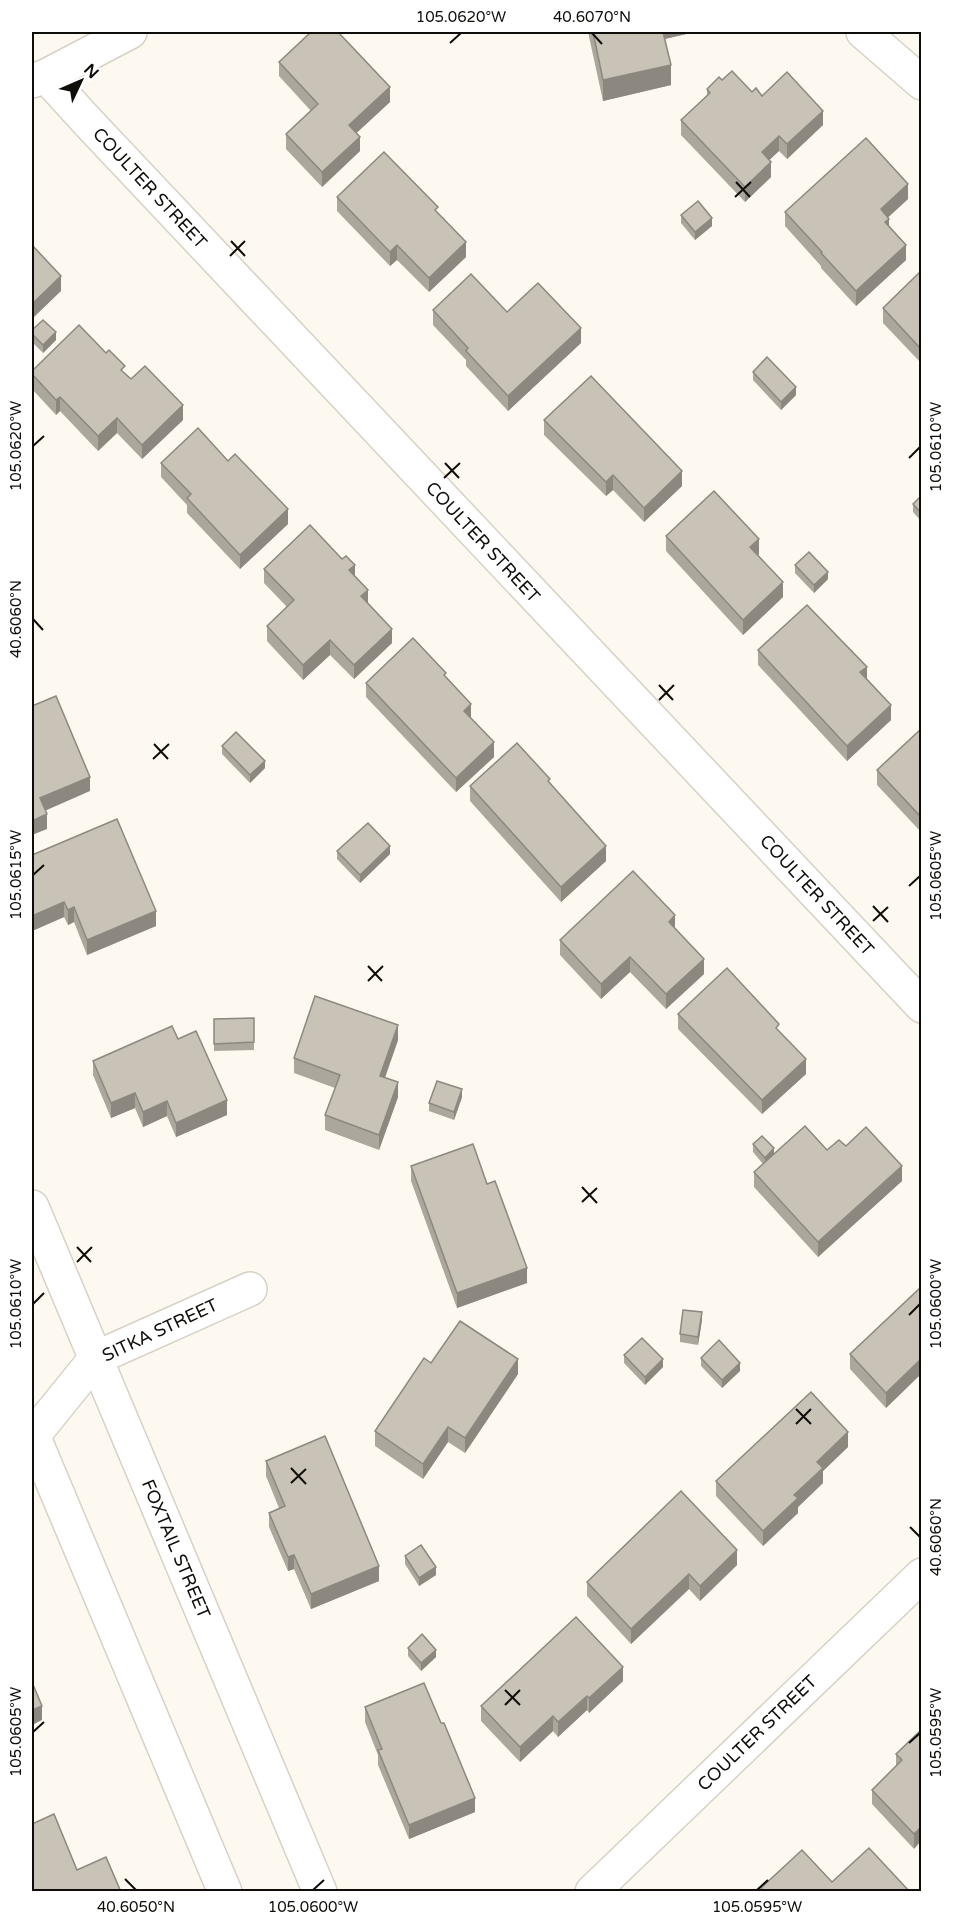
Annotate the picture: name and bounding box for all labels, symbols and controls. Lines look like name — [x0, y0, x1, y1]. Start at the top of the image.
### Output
text: 105.0620°W — [416, 8, 506, 26]
text: 40.6070°N — [553, 8, 631, 26]
north arrow — [51, 51, 111, 111]
text: N — [79, 60, 103, 83]
street label: COULTER STREET — [88, 123, 212, 253]
text: 105.0620°W — [7, 401, 25, 491]
text: 105.0610°W — [927, 402, 945, 492]
street label: COULTER STREET — [421, 477, 545, 607]
text: 40.6060°N — [7, 580, 25, 658]
text: 105.0615°W — [7, 830, 25, 920]
street label: COULTER STREET — [755, 830, 879, 960]
text: 105.0605°W — [927, 831, 945, 921]
text: 105.0610°W — [7, 1259, 25, 1349]
text: 105.0600°W — [927, 1259, 945, 1349]
street label: SITKA STREET — [99, 1294, 221, 1366]
street label: FOXTAIL STREET — [137, 1476, 215, 1622]
text: 40.6060°N — [927, 1498, 945, 1576]
street label: COULTER STREET — [693, 1670, 821, 1796]
text: 105.0605°W — [7, 1687, 25, 1777]
text: 105.0595°W — [927, 1688, 945, 1778]
text: 40.6050°N — [97, 1898, 175, 1916]
text: 105.0600°W — [268, 1898, 358, 1916]
text: 105.0595°W — [712, 1898, 802, 1916]

